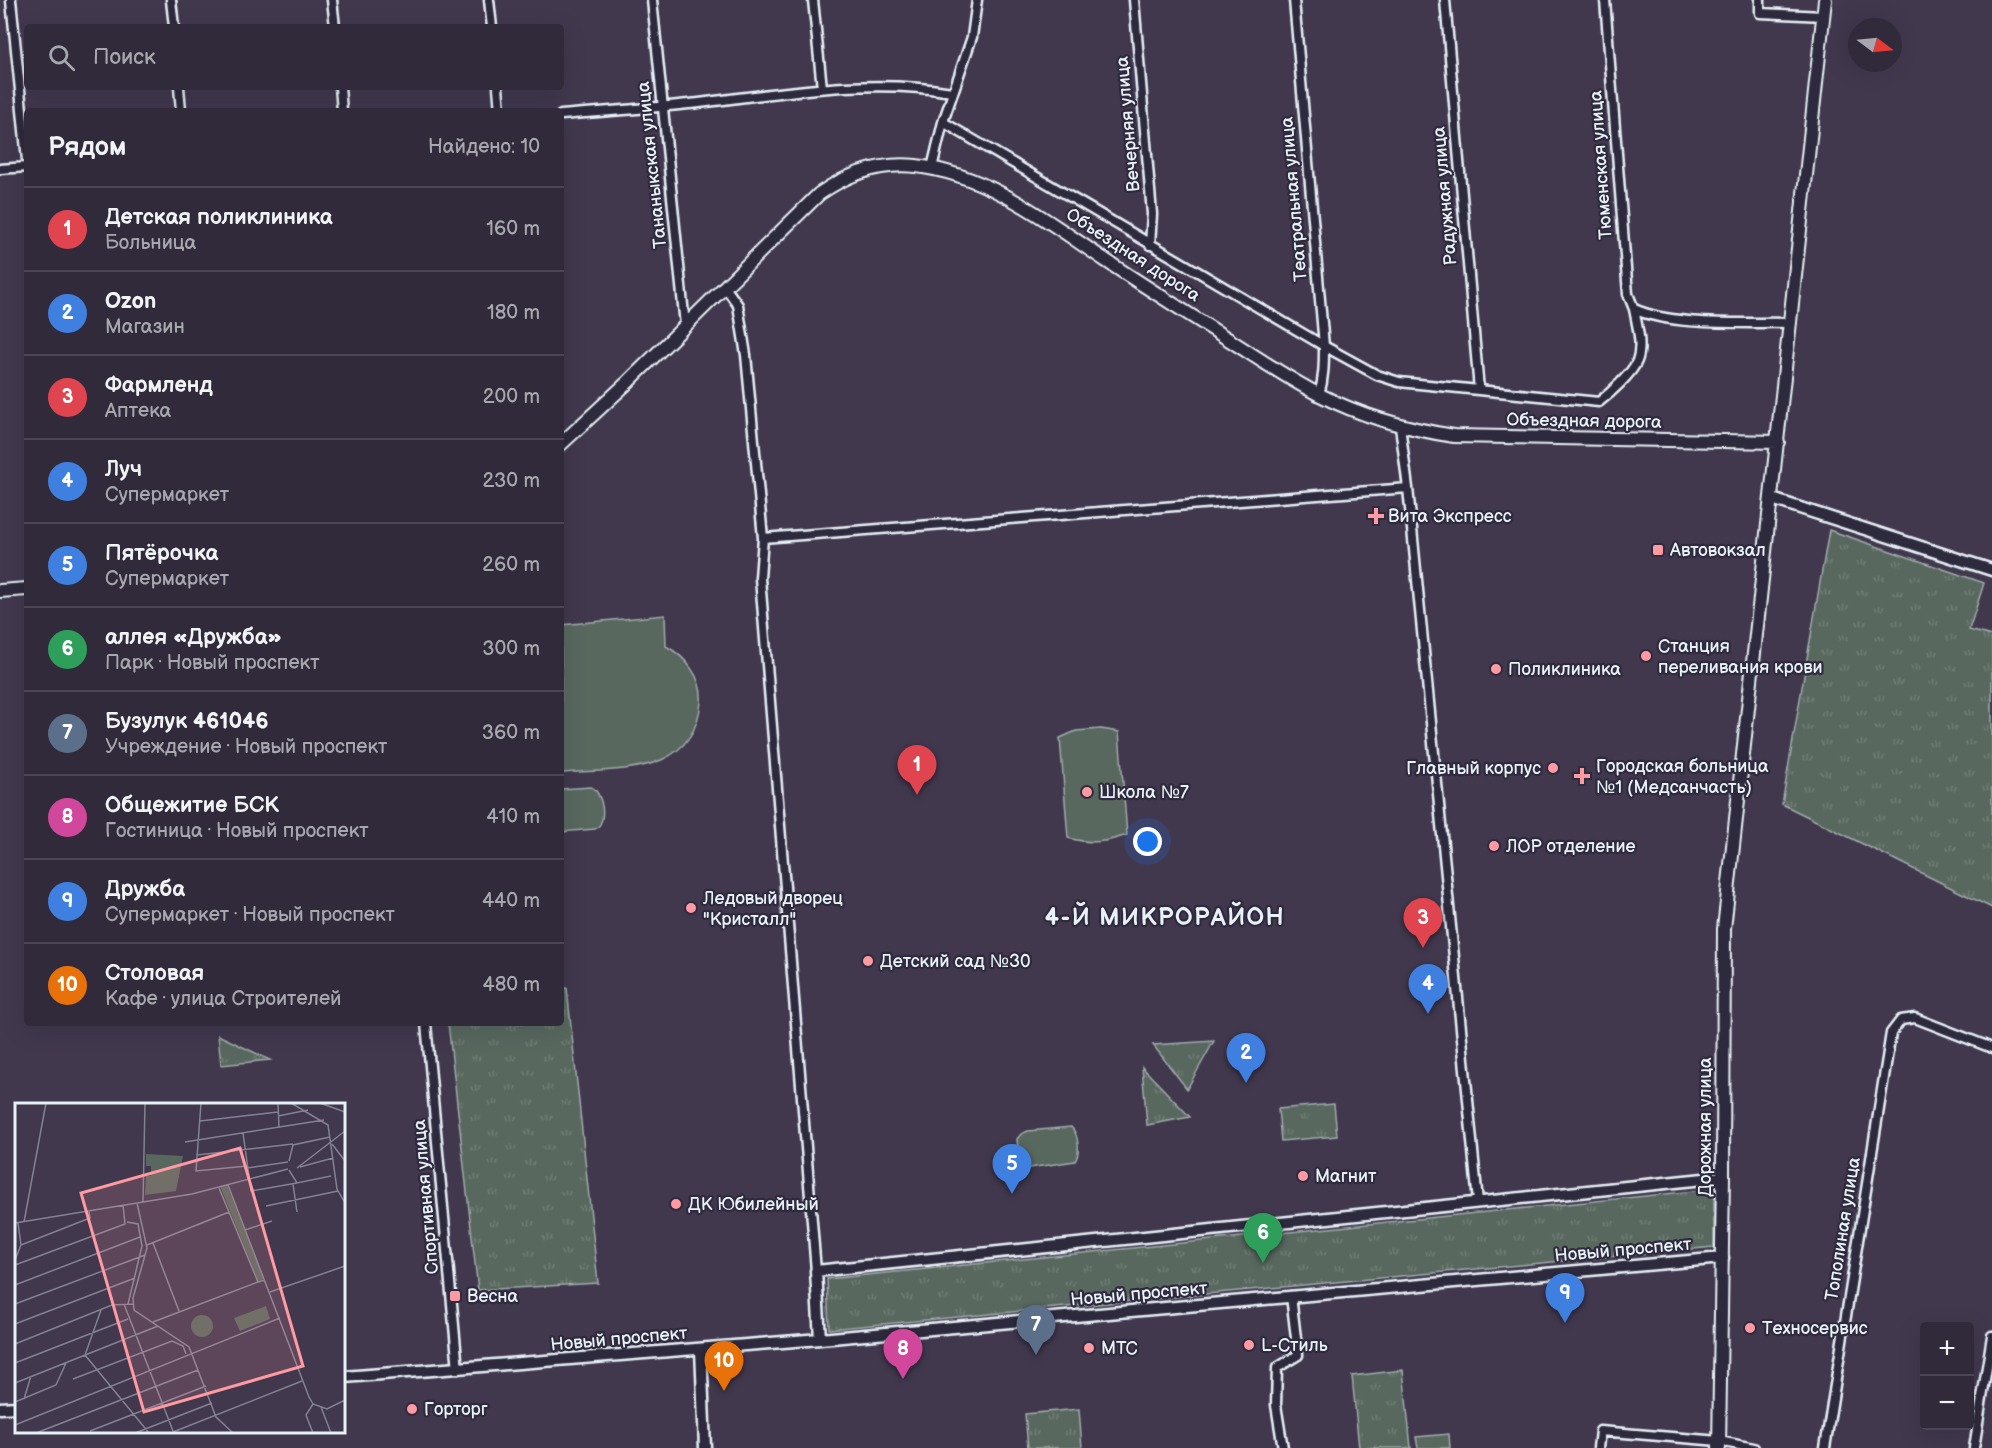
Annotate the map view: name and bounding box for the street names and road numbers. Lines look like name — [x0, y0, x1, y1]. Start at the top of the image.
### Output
street label: Вечерняя улица — [1112, 55, 1144, 193]
street label: Тананыкская улица — [633, 80, 671, 250]
street label: Тюменская улица — [1585, 89, 1617, 240]
street label: Театральная улица — [1276, 116, 1312, 282]
street label: Радужная улица — [1428, 125, 1462, 266]
street label: Объездная дорога — [1062, 204, 1204, 306]
street label: Объездная дорога — [1506, 409, 1662, 433]
street label: Дорожная улица — [1695, 1057, 1716, 1197]
street label: Спортивная улица — [409, 1118, 443, 1275]
street label: Тополиная улица — [1821, 1155, 1865, 1302]
street label: Новый проспект — [1554, 1233, 1693, 1266]
street label: Новый проспект — [1070, 1277, 1209, 1310]
street label: Новый проспект — [550, 1322, 689, 1355]

